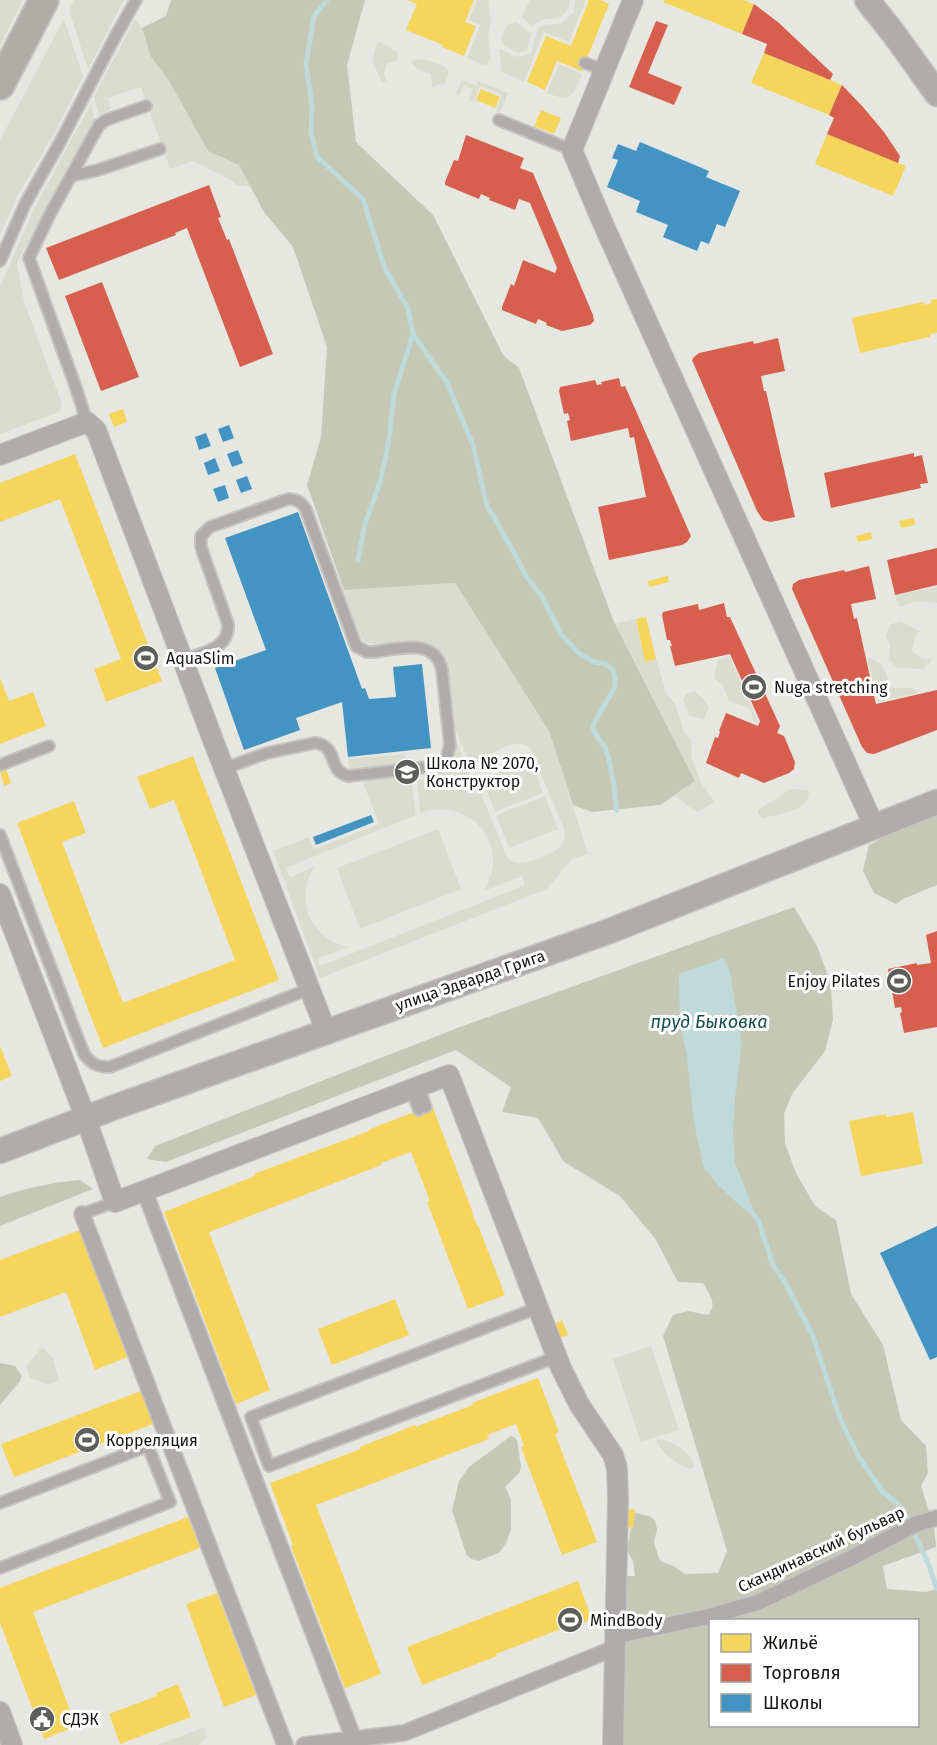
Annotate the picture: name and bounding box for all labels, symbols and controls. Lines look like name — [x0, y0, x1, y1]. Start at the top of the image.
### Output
sports icon: AquaSlim — [131, 643, 161, 673]
place label: AquaSlim — [166, 649, 234, 668]
sports icon: Nuga stretching — [739, 672, 769, 702]
place label: Nuga stretching — [774, 678, 888, 697]
place label: Школа № 2070, Конструктор — [426, 754, 539, 791]
school or university icon: Школа № 2070, Конструктор — [392, 757, 422, 787]
street label: улица Эдварда Грига — [393, 946, 548, 1015]
sports icon: Enjoy Pilates — [884, 966, 914, 996]
place label: Enjoy Pilates — [788, 972, 880, 991]
water label: пруд Быковка — [651, 1011, 767, 1033]
sports icon: Корреляция — [72, 1425, 102, 1455]
place label: Корреляция — [106, 1431, 198, 1450]
street label: Скандинавский бульвар — [735, 1502, 907, 1596]
sports icon: MindBody — [555, 1605, 585, 1635]
place label: MindBody — [590, 1611, 663, 1630]
legend — [709, 1619, 919, 1727]
text: Жильё — [763, 1632, 818, 1654]
text: Торговля — [763, 1662, 841, 1684]
text: Школы — [763, 1692, 823, 1714]
public building icon: СДЭК — [27, 1704, 57, 1734]
place label: СДЭК — [62, 1710, 99, 1729]

